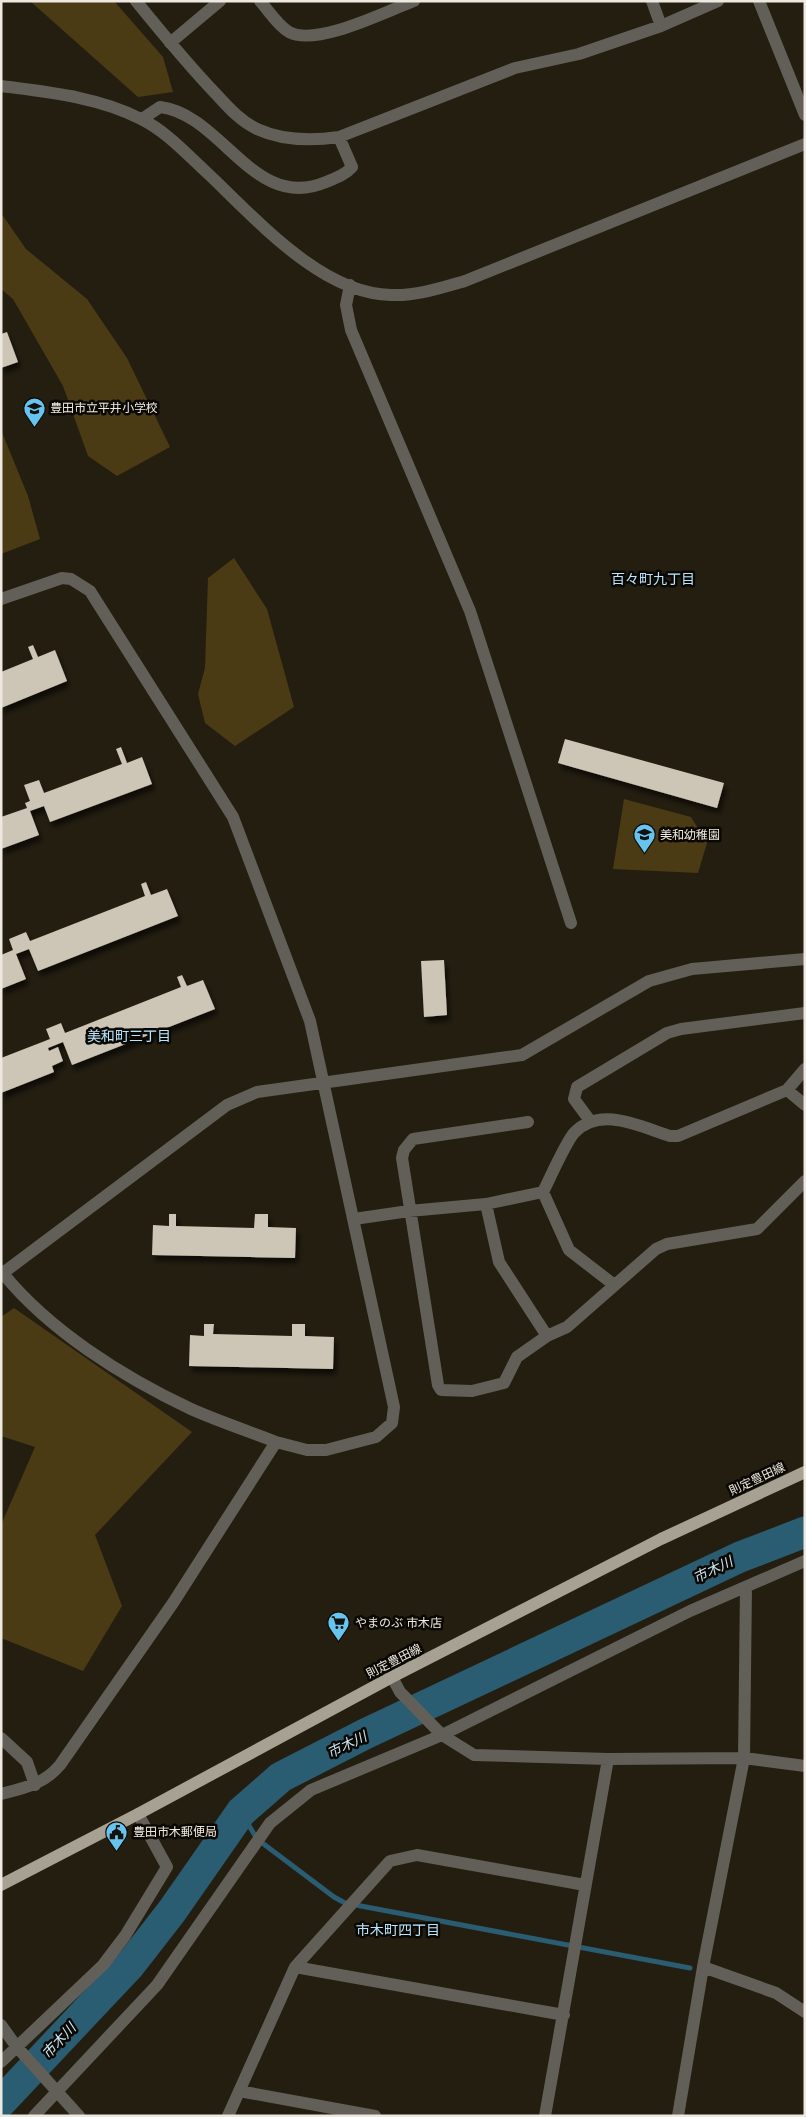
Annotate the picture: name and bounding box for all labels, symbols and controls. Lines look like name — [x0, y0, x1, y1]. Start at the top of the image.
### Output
school or university icon: 豊田市立平井小学校 — [22, 396, 46, 427]
place label: 豊田市立平井小学校 — [50, 400, 158, 416]
district label: 百々町九丁目 — [611, 570, 695, 589]
school or university icon: 美和幼稚園 — [632, 823, 656, 854]
place label: 美和幼稚園 — [660, 827, 720, 843]
district label: 美和町三丁目 — [87, 1027, 171, 1046]
street label: 則定豊田線 — [726, 1459, 788, 1499]
water label: 市木川 — [690, 1551, 738, 1588]
supermarket icon: やまのぶ 市木店 — [327, 1611, 351, 1642]
place label: やまのぶ 市木店 — [355, 1615, 442, 1631]
street label: 則定豊田線 — [364, 1640, 424, 1682]
water label: 市木川 — [324, 1726, 372, 1763]
public building icon: 豊田市木郵便局 — [105, 1820, 129, 1851]
place label: 豊田市木郵便局 — [133, 1824, 217, 1840]
district label: 市木町四丁目 — [356, 1921, 440, 1940]
water label: 市木川 — [38, 2018, 82, 2063]

